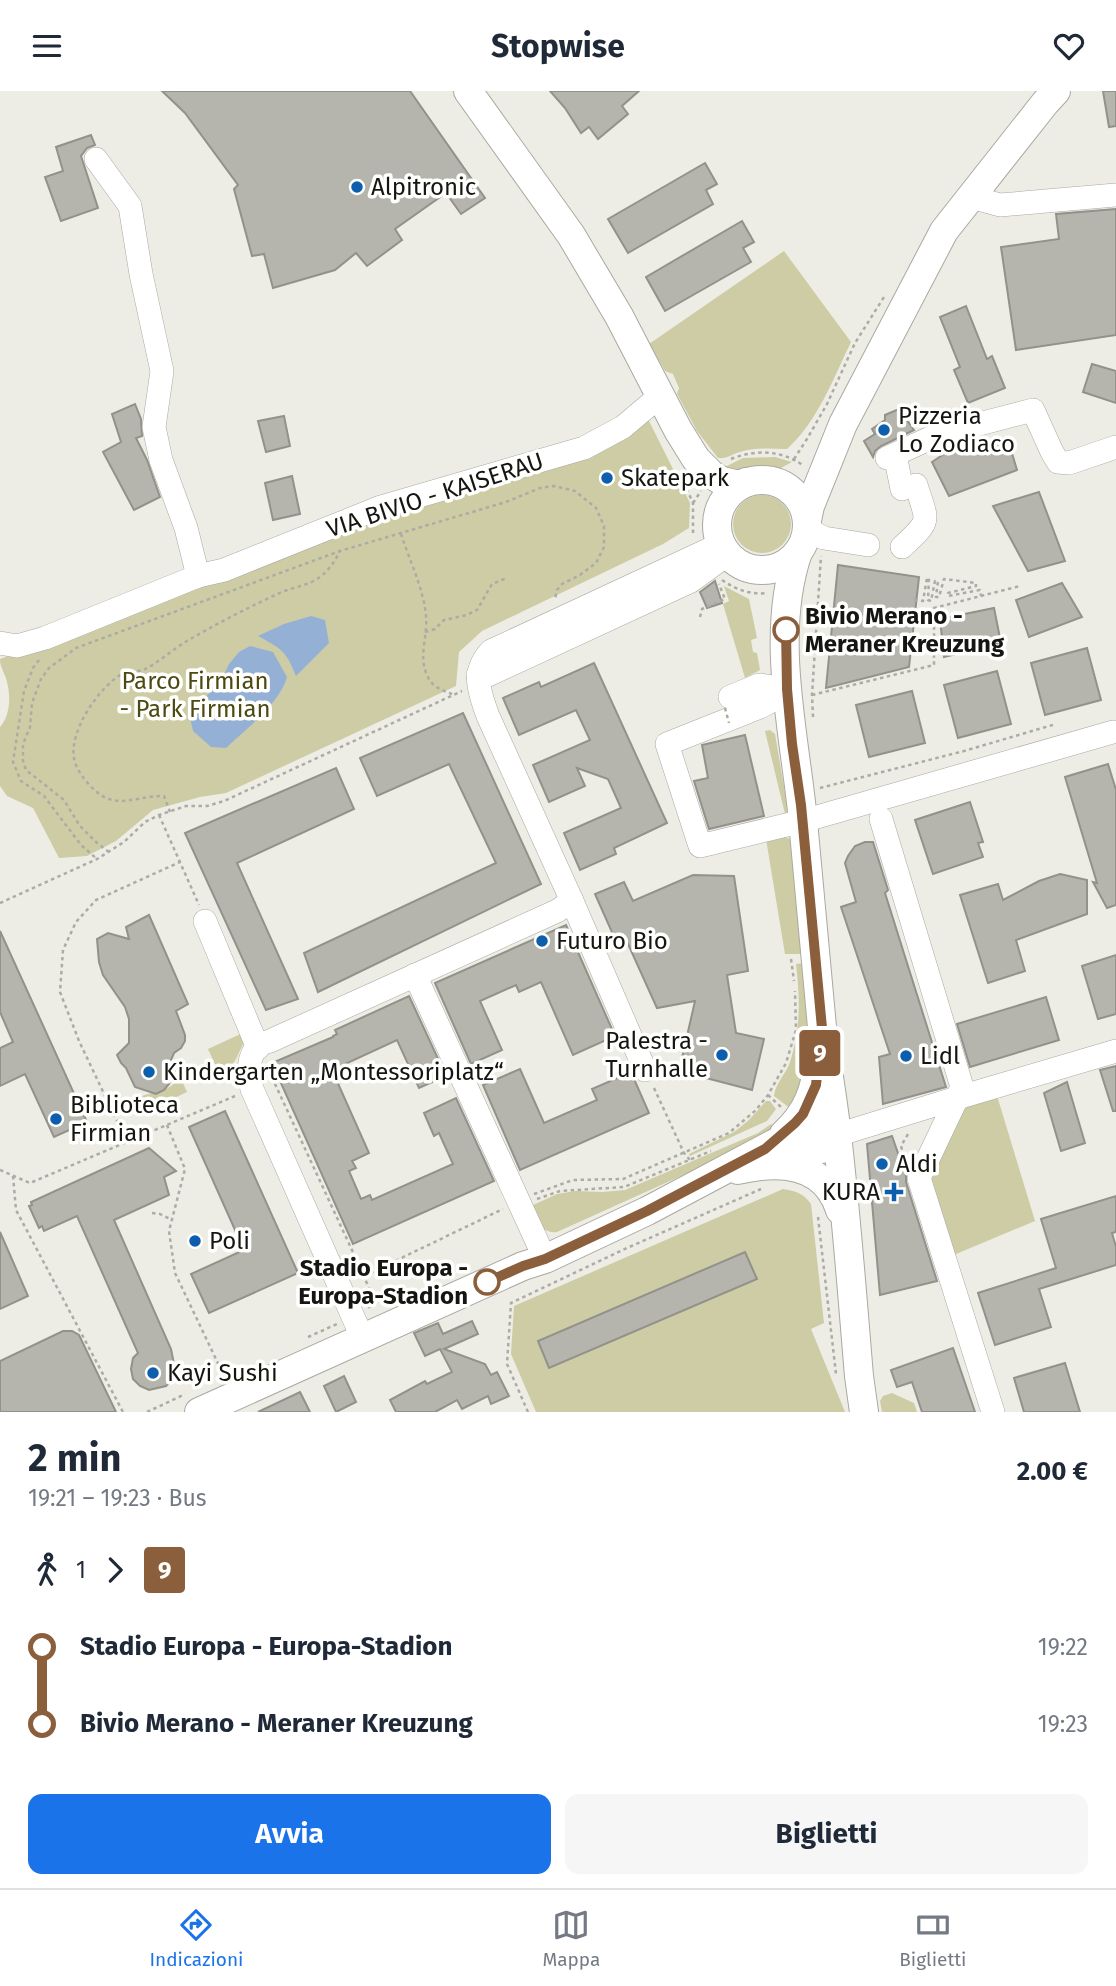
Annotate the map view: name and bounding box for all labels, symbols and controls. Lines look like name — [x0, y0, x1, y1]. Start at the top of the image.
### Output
icon: menu — [28, 27, 66, 65]
text: Stopwise — [491, 27, 625, 65]
icon: heart — [1050, 27, 1088, 65]
place label: Alpitronic — [371, 173, 476, 201]
marker: Alpitronic — [349, 179, 365, 195]
place label: Pizzeria Lo Zodiaco — [898, 402, 1015, 458]
marker: Pizzeria Lo Zodiaco — [876, 422, 892, 438]
street label: VIA BIVIO - KAISERAU — [323, 447, 547, 543]
place label: Skatepark — [621, 464, 730, 492]
marker: Skatepark — [599, 470, 615, 486]
place label: Bivio Merano - Meraner Kreuzung — [805, 602, 1005, 658]
marker: Bivio Merano - Meraner Kreuzung — [773, 617, 799, 643]
park label: Parco Firmian - Park Firmian — [119, 667, 271, 723]
place label: Futuro Bio — [556, 927, 668, 955]
marker: Futuro Bio — [534, 933, 550, 949]
place label: Palestra - Turnhalle — [605, 1027, 708, 1083]
line badge: 9 — [797, 1030, 843, 1076]
text: 9 — [813, 1039, 827, 1067]
place label: Lidl — [920, 1042, 960, 1070]
marker: Palestra - Turnhalle — [714, 1047, 730, 1063]
marker: Lidl — [898, 1048, 914, 1064]
place label: Kindergarten „Montessoriplatz“ — [163, 1058, 504, 1086]
marker: Kindergarten „Montessoriplatz“ — [141, 1064, 157, 1080]
place label: Biblioteca Firmian — [70, 1091, 179, 1147]
marker: Biblioteca Firmian — [48, 1111, 64, 1127]
place label: Aldi — [896, 1150, 938, 1178]
marker: Aldi — [874, 1156, 890, 1172]
place label: KURA — [822, 1178, 880, 1206]
marker: KURA — [886, 1184, 902, 1200]
place label: Poli — [209, 1227, 250, 1255]
marker: Poli — [187, 1233, 203, 1249]
place label: Stadio Europa - Europa-Stadion — [298, 1254, 468, 1310]
marker: Stadio Europa - Europa-Stadion — [474, 1269, 500, 1295]
place label: Kayi Sushi — [167, 1359, 278, 1387]
marker: Kayi Sushi — [145, 1365, 161, 1381]
text: 2 min — [28, 1435, 121, 1481]
text: 2.00 € — [1017, 1456, 1088, 1487]
text: 19:21 – 19:23 · Bus — [28, 1484, 207, 1512]
icon: walk — [28, 1551, 66, 1589]
icon: forward — [96, 1551, 134, 1589]
text: 1 — [76, 1556, 86, 1584]
text: 9 — [158, 1556, 171, 1584]
text: Stadio Europa - Europa-Stadion — [80, 1631, 452, 1662]
text: 19:22 — [1038, 1633, 1088, 1661]
text: Bivio Merano - Meraner Kreuzung — [80, 1708, 473, 1739]
text: 19:23 — [1038, 1710, 1088, 1738]
button: Avvia — [28, 1794, 551, 1874]
button: Biglietti — [565, 1794, 1088, 1874]
tab: Indicazioni — [150, 1906, 243, 1971]
tab: Mappa — [542, 1906, 600, 1971]
tab: Biglietti — [899, 1906, 966, 1971]

